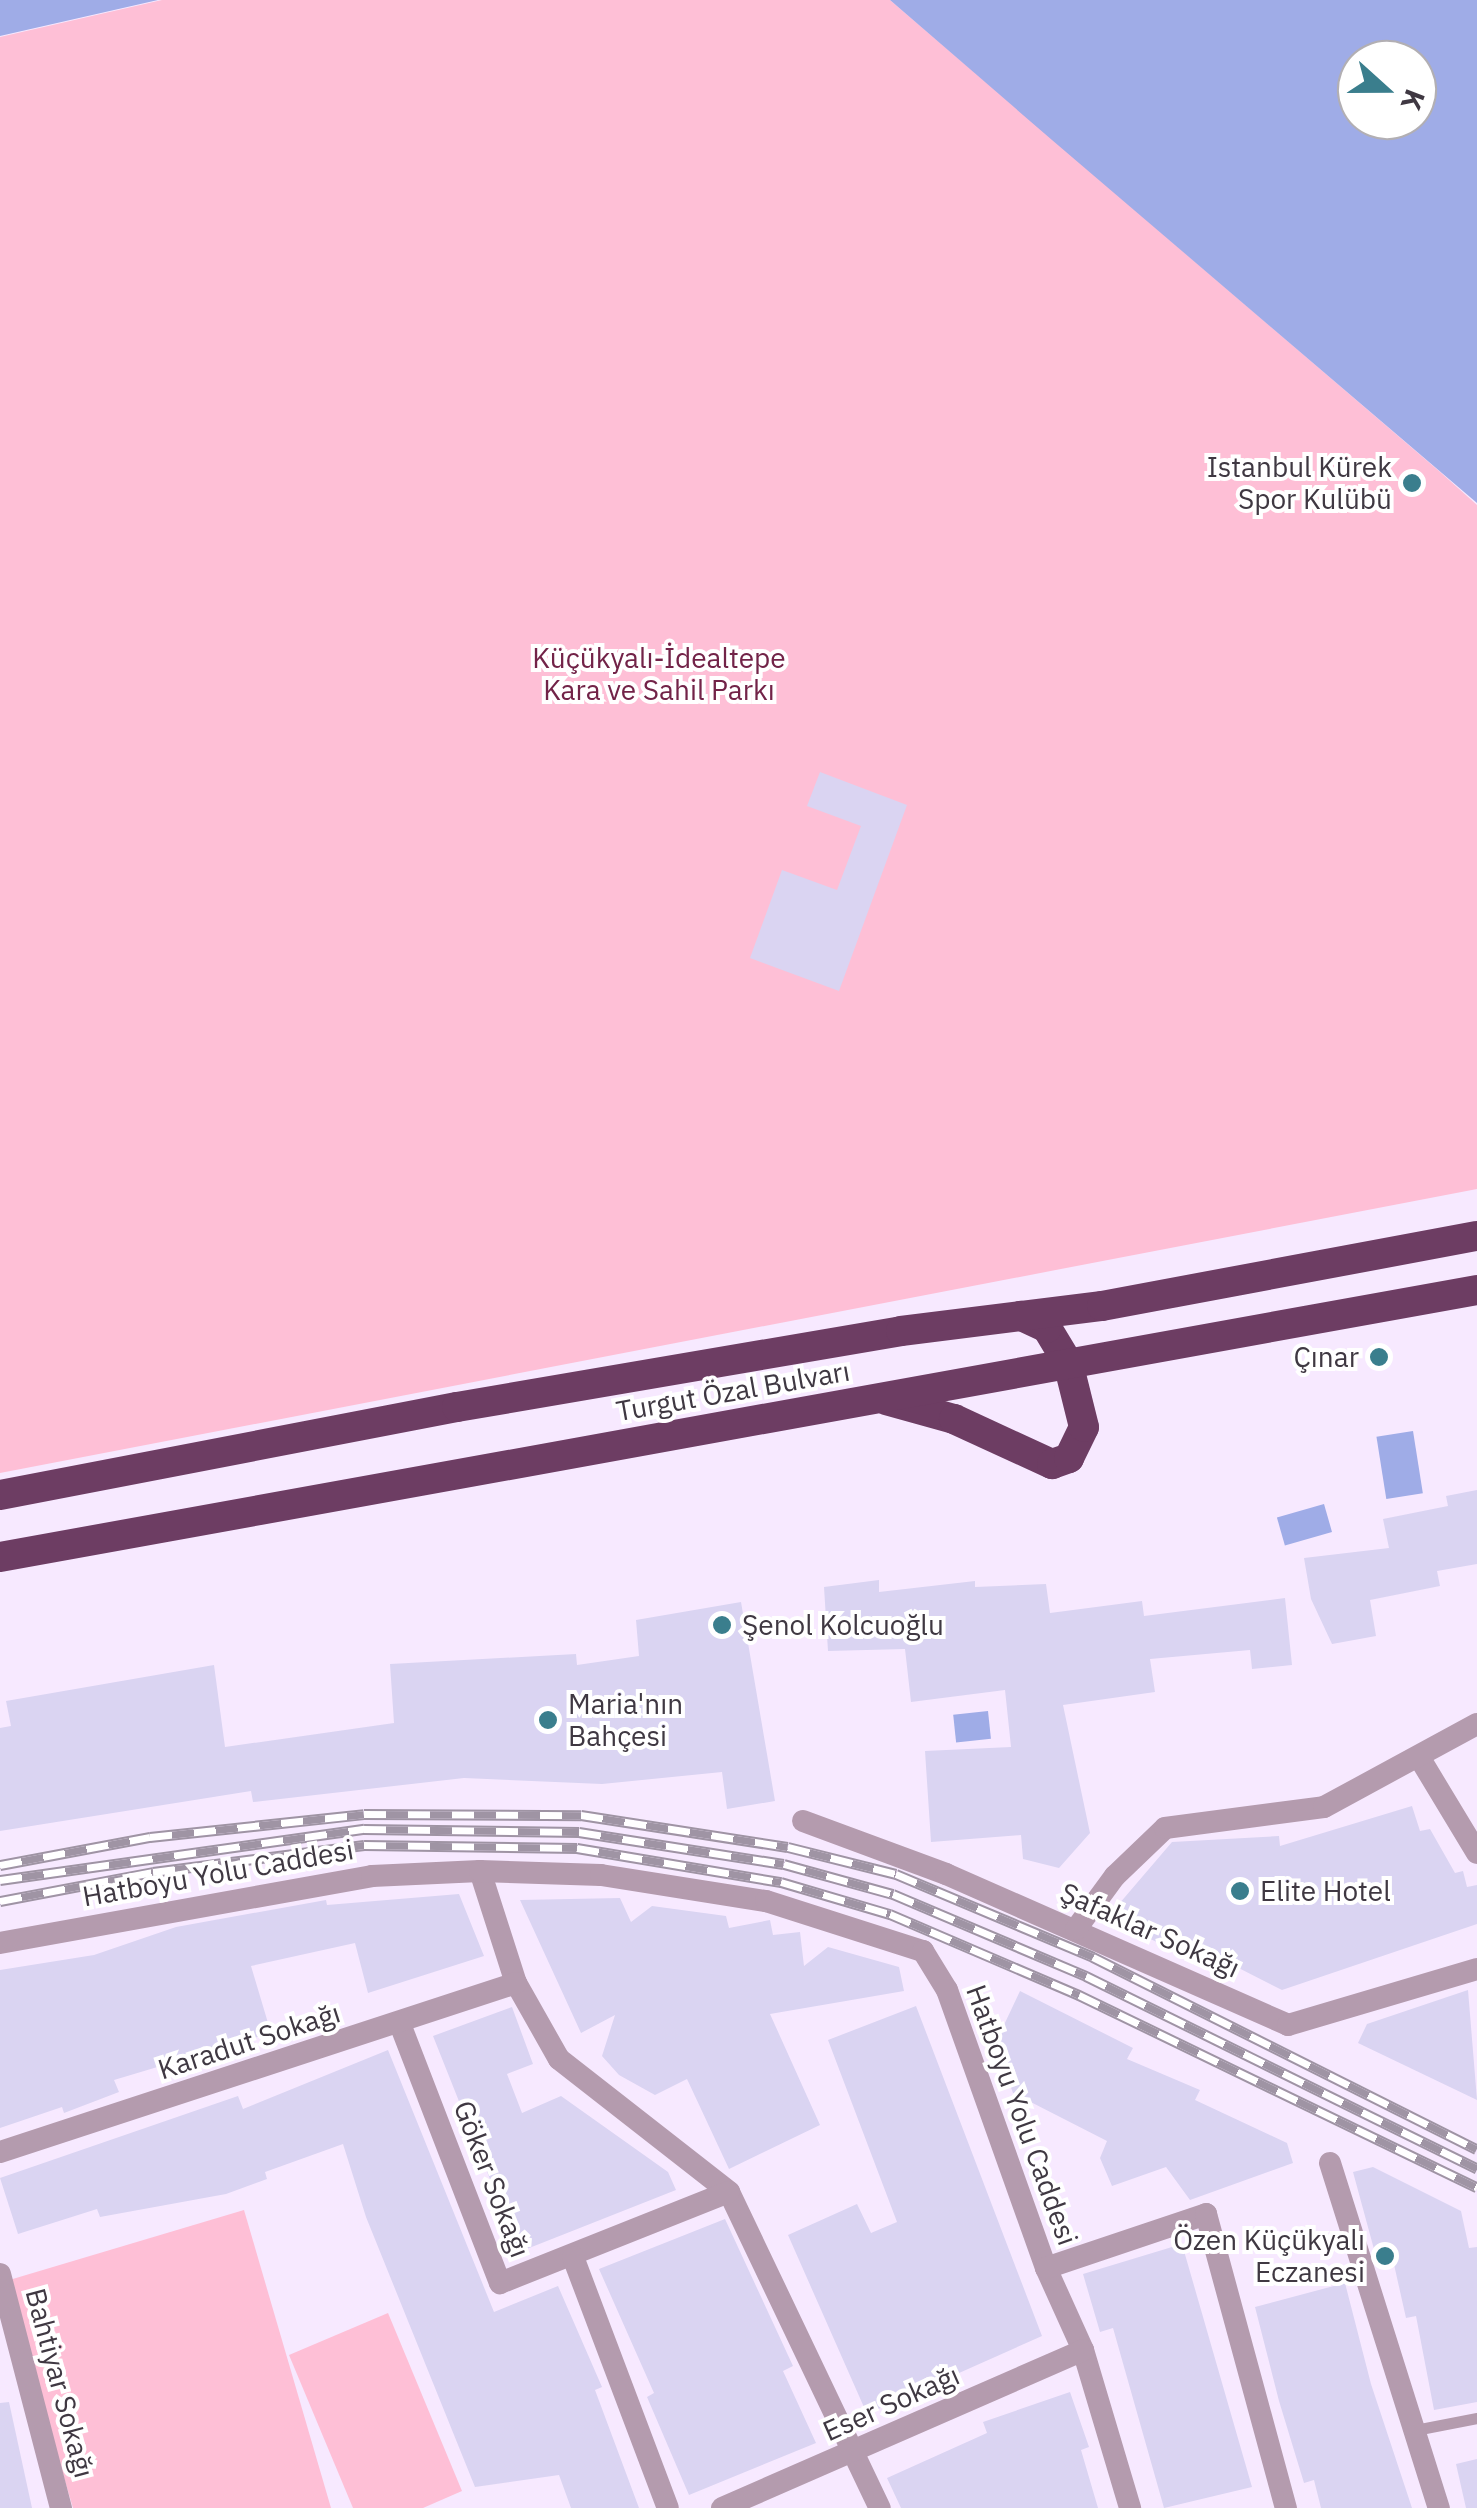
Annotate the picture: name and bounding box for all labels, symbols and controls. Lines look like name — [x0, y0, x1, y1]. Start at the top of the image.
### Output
north arrow — [1337, 40, 1437, 140]
text: K — [1393, 84, 1434, 116]
place label: Istanbul Kürek Spor Kulübü — [1207, 450, 1392, 516]
marker: Istanbul Kürek Spor Kulübü — [1401, 472, 1423, 494]
park label: Küçükyalı-İdealtepe Kara ve Sahil Parkı — [532, 641, 786, 707]
place label: Çınar — [1293, 1340, 1359, 1374]
marker: Çınar — [1368, 1346, 1390, 1368]
street label: Turgut Özal Bulvarı — [614, 1354, 852, 1428]
place label: Şenol Kolcuoğlu — [742, 1608, 944, 1642]
marker: Şenol Kolcuoğlu — [711, 1614, 733, 1636]
place label: Maria'nın Bahçesi — [568, 1687, 683, 1753]
marker: Maria'nın Bahçesi — [537, 1709, 559, 1731]
street label: Hatboyu Yolu Caddesi — [80, 1833, 356, 1913]
place label: Elite Hotel — [1260, 1874, 1391, 1908]
street label: Şafaklar Sokağı — [1055, 1875, 1245, 1985]
marker: Elite Hotel — [1229, 1880, 1251, 1902]
street label: Hatboyu Yolu Caddesi — [959, 1980, 1085, 2250]
street label: Karadut Sokağı — [154, 1996, 344, 2086]
street label: Göker Sokağı — [447, 2096, 537, 2262]
place label: Özen Küçükyalı Eczanesi — [1173, 2223, 1365, 2289]
marker: Özen Küçükyalı Eczanesi — [1374, 2245, 1396, 2267]
street label: Bahtiyar Sokağı — [19, 2285, 101, 2481]
street label: Eser Sokağı — [818, 2358, 964, 2448]

